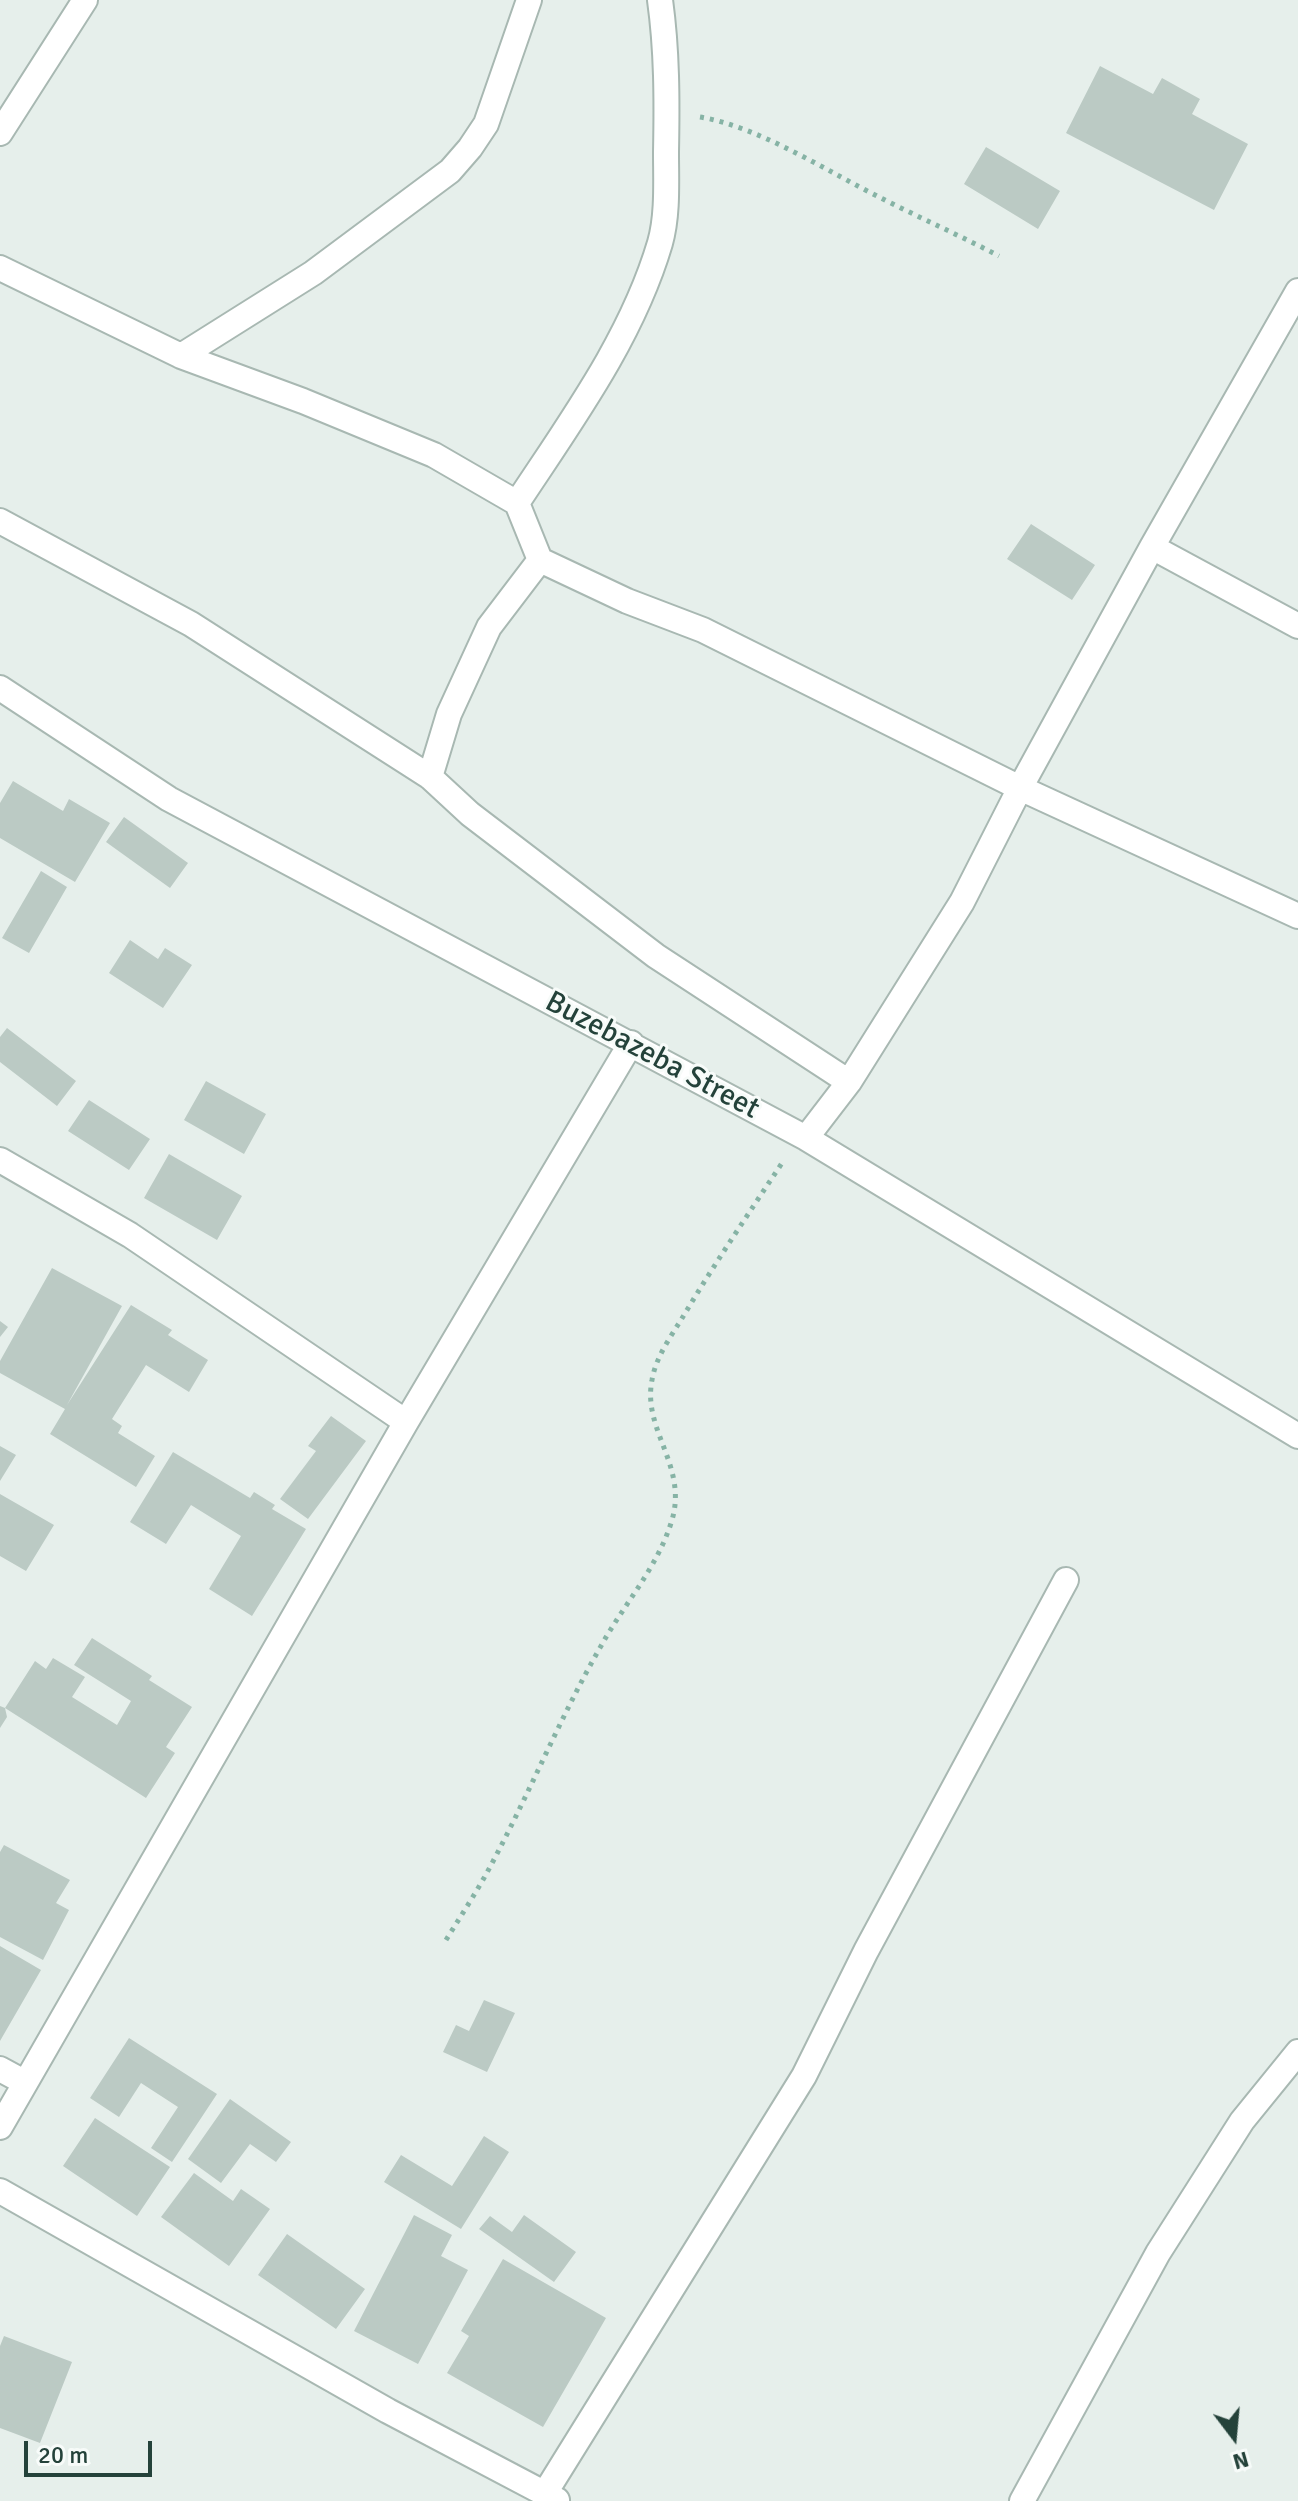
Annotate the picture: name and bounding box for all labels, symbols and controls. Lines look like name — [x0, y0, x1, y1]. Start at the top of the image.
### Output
street label: Buzebazeba Street — [539, 984, 765, 1128]
north arrow — [1194, 2397, 1274, 2477]
scale bar — [28, 2425, 156, 2475]
text: 20 m — [38, 2440, 88, 2470]
text: N — [1230, 2445, 1252, 2476]

